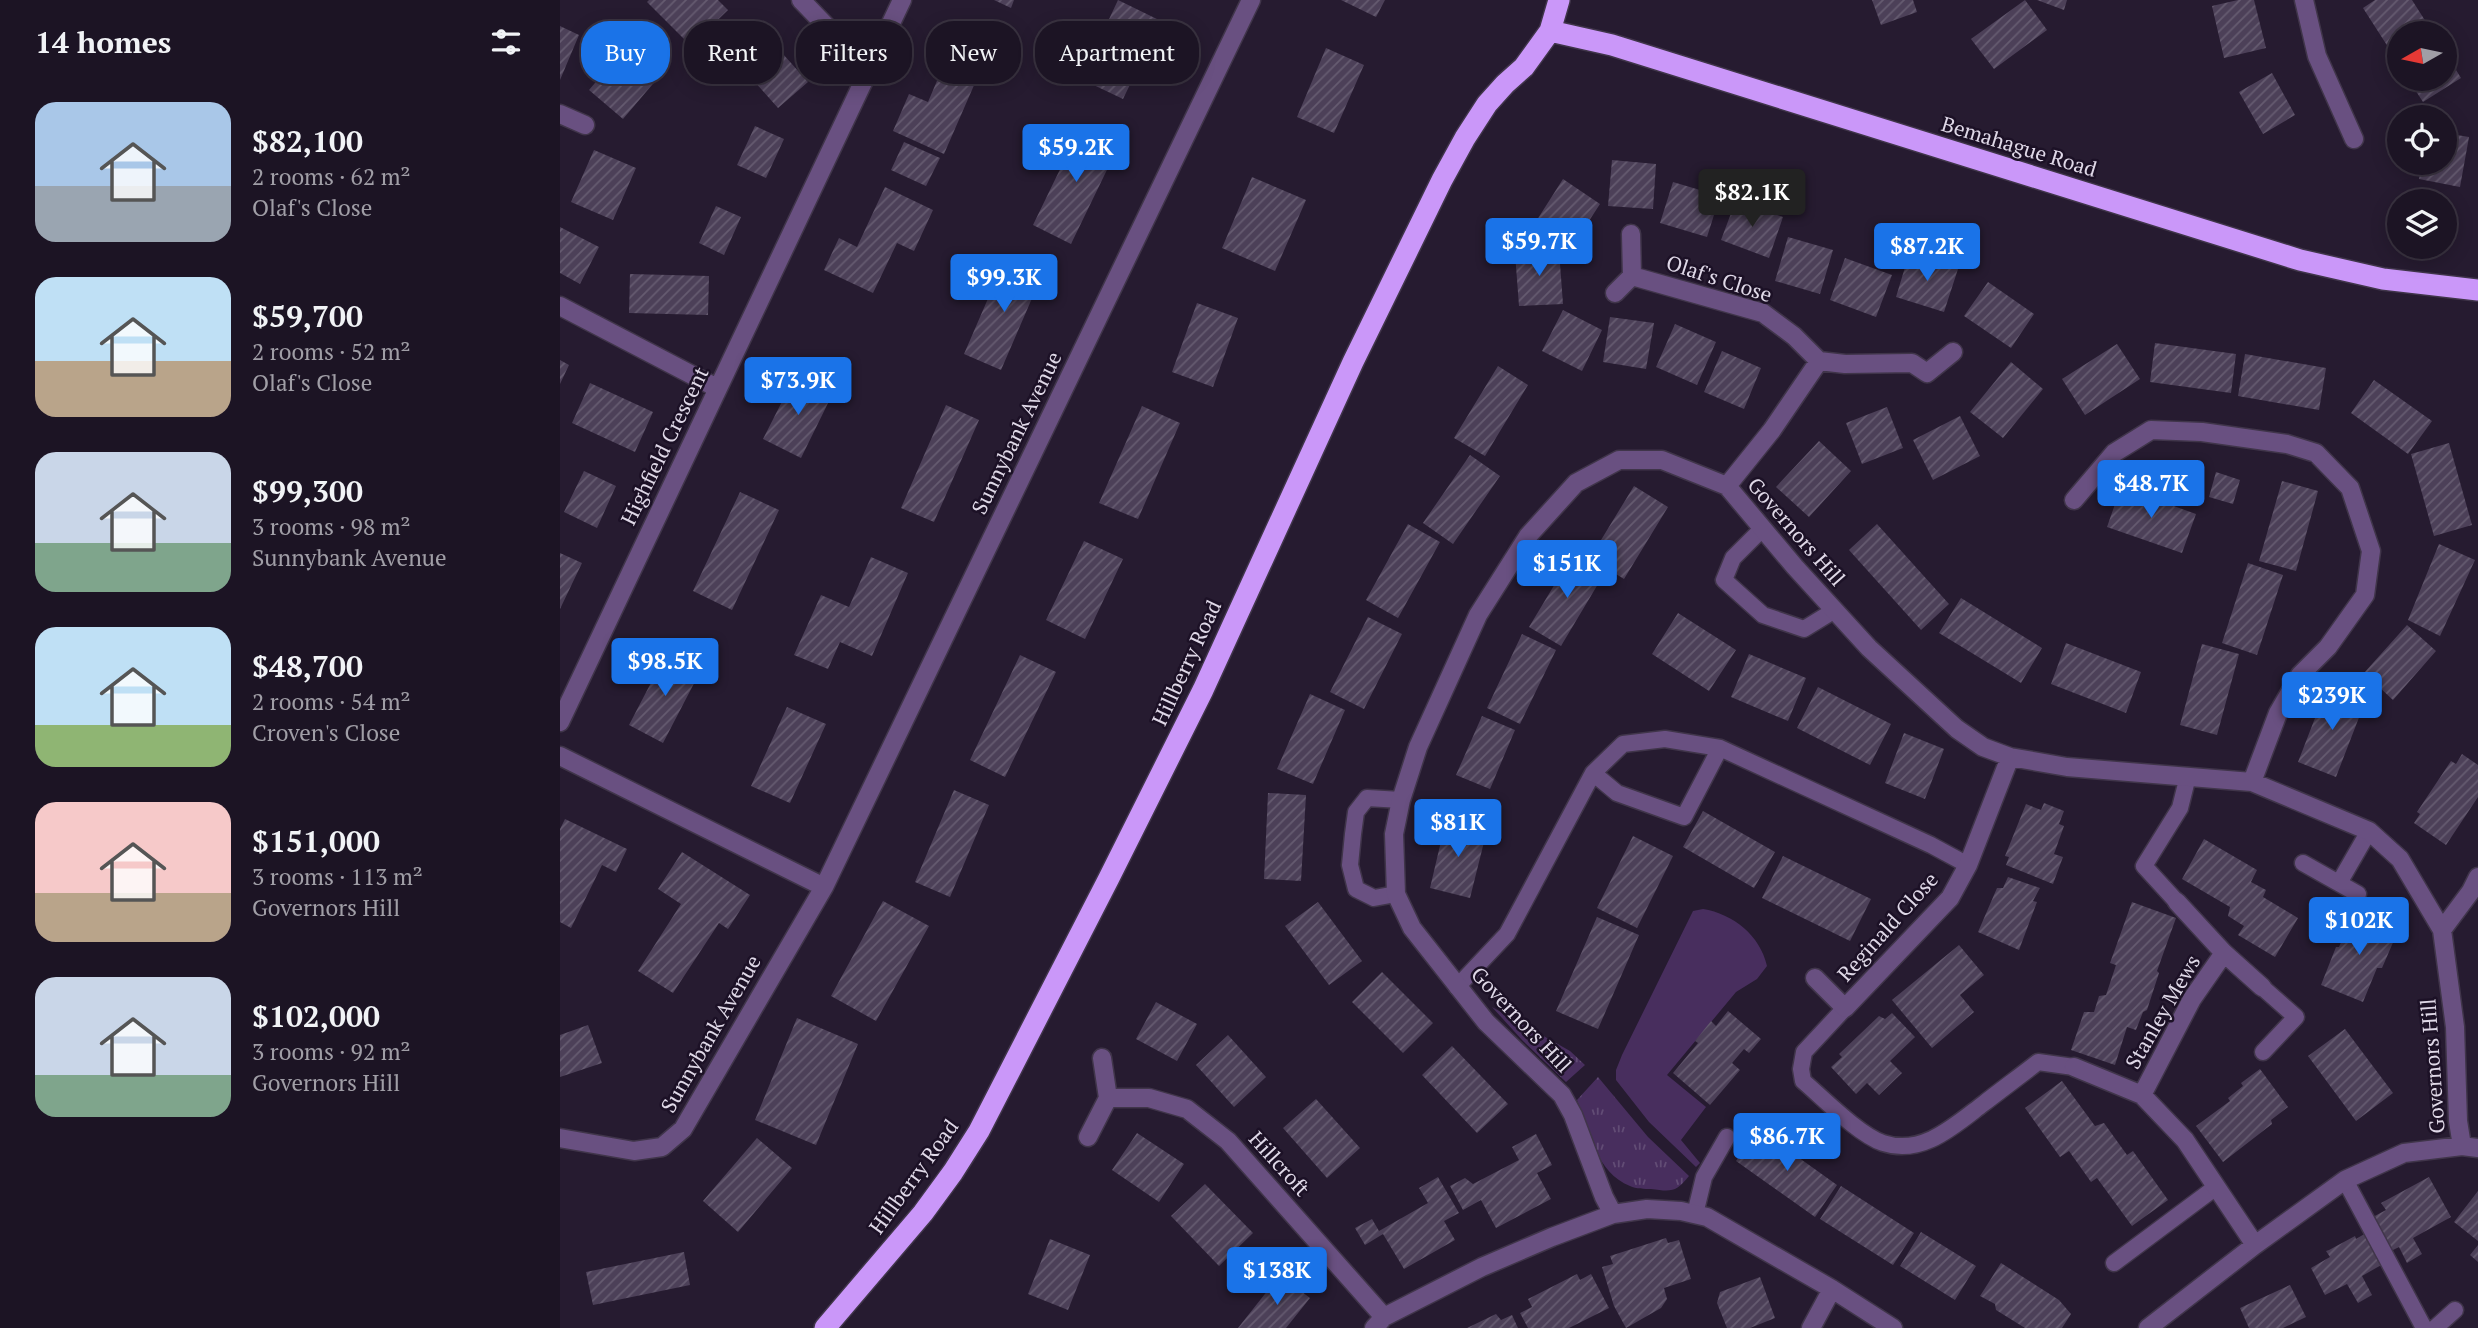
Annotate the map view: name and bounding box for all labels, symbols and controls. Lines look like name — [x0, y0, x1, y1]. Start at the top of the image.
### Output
chip: Buy — [581, 21, 670, 84]
chip: Rent — [684, 21, 782, 84]
chip: Filters — [796, 21, 912, 84]
chip: New — [926, 21, 1021, 84]
chip: Apartment — [1035, 21, 1199, 84]
north arrow — [2387, 21, 2457, 91]
map controls — [2387, 21, 2457, 259]
text: 14 homes — [35, 22, 171, 62]
icon: filters — [487, 23, 525, 61]
button: locate — [2387, 105, 2457, 175]
street label: Bemahague Road — [1938, 109, 2101, 183]
text: $82,100 — [252, 121, 363, 161]
pin: $59.2K — [1019, 124, 1133, 184]
icon: home — [91, 130, 175, 214]
text: $59.2K — [1038, 131, 1114, 162]
text: 2 rooms · 62 m² — [252, 161, 411, 192]
pin: $82.1K — [1695, 170, 1809, 229]
text: $82.1K — [1714, 176, 1790, 207]
button: layers — [2387, 189, 2457, 259]
text: Olaf's Close — [252, 192, 372, 223]
pin: $59.7K — [1482, 218, 1596, 278]
pin: $87.2K — [1870, 224, 1984, 283]
text: $59.7K — [1501, 225, 1577, 256]
text: $87.2K — [1890, 230, 1964, 261]
street label: Olaf's Close — [1663, 248, 1776, 308]
pin: $99.3K — [947, 254, 1061, 314]
text: $99.3K — [966, 261, 1042, 292]
text: $59,700 — [252, 296, 363, 336]
icon: home — [91, 305, 175, 389]
text: 2 rooms · 52 m² — [252, 336, 411, 367]
street label: Sunnybank Avenue — [965, 347, 1068, 519]
pin: $73.9K — [741, 358, 855, 417]
street label: Highfield Crescent — [614, 362, 715, 529]
text: $73.9K — [760, 364, 836, 395]
text: Olaf's Close — [252, 367, 372, 398]
pin: $48.7K — [2094, 461, 2208, 520]
text: $48.7K — [2113, 467, 2189, 498]
text: $99,300 — [252, 471, 363, 511]
street label: Governors Hill — [1742, 471, 1852, 592]
icon: home — [91, 480, 175, 564]
text: 3 rooms · 98 m² — [252, 511, 411, 542]
pin: $151K — [1518, 540, 1616, 600]
text: Sunnybank Avenue — [252, 542, 447, 573]
text: $151K — [1533, 547, 1601, 578]
street label: Hillberry Road — [1145, 595, 1228, 730]
pin: $98.5K — [608, 638, 722, 698]
text: $98.5K — [627, 645, 703, 676]
text: $48,700 — [252, 646, 363, 686]
icon: home — [91, 655, 175, 739]
pin: $239K — [2283, 672, 2381, 732]
text: $239K — [2298, 679, 2366, 710]
text: 2 rooms · 54 m² — [252, 686, 411, 717]
text: Croven's Close — [252, 717, 400, 748]
pin: $81K — [1417, 800, 1499, 859]
text: $81K — [1430, 806, 1486, 837]
text: $151,000 — [252, 821, 380, 861]
icon: home — [91, 830, 175, 914]
text: 3 rooms · 113 m² — [252, 861, 423, 892]
street label: Reginald Close — [1831, 866, 1944, 987]
text: Governors Hill — [252, 892, 400, 923]
pin: $102K — [2310, 898, 2408, 957]
text: $102K — [2325, 904, 2393, 935]
street label: Stanley Mews — [2118, 949, 2206, 1074]
street label: Sunnybank Avenue — [654, 950, 767, 1117]
street label: Governors Hill — [1465, 960, 1578, 1078]
text: $102,000 — [252, 996, 380, 1036]
street label: Governors Hill — [2413, 998, 2451, 1134]
icon: home — [91, 1005, 175, 1089]
text: 3 rooms · 92 m² — [252, 1036, 411, 1067]
text: Governors Hill — [252, 1067, 400, 1098]
street label: Hillberry Road — [862, 1113, 964, 1239]
pin: $86.7K — [1730, 1114, 1844, 1173]
text: $86.7K — [1749, 1120, 1825, 1151]
street label: Hillcroft — [1243, 1125, 1317, 1202]
pin: $138K — [1228, 1248, 1326, 1307]
text: $138K — [1243, 1254, 1311, 1285]

